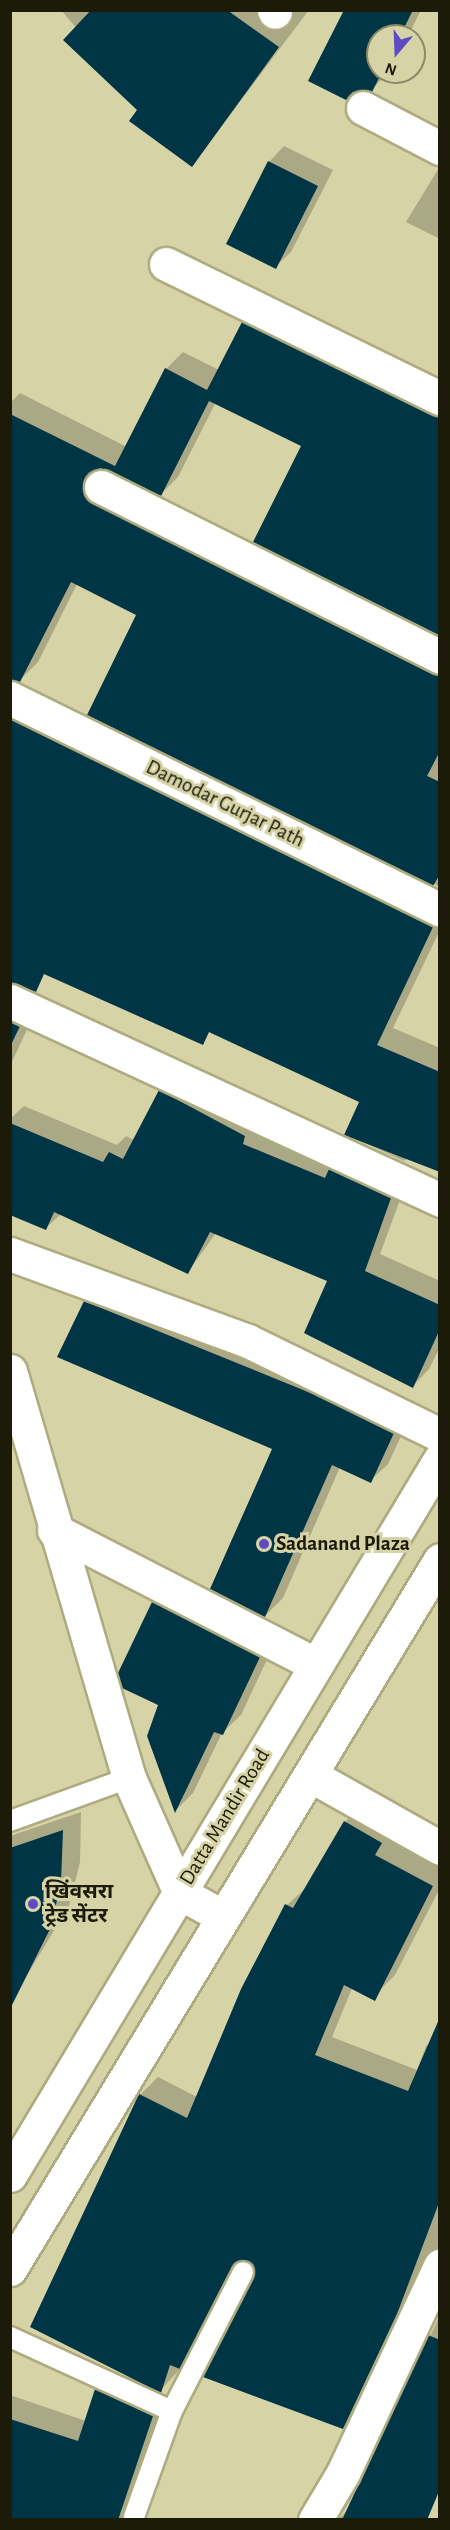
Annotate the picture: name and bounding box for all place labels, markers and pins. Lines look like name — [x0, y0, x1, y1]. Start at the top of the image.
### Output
place label: Sadanand Plaza — [276, 1531, 410, 1557]
marker: Sadanand Plaza — [257, 1537, 271, 1551]
place label: खिंवसरा ट्रेड सेंटर — [45, 1879, 113, 1929]
marker: खिंवसरा ट्रेड सेंटर — [26, 1897, 40, 1911]

